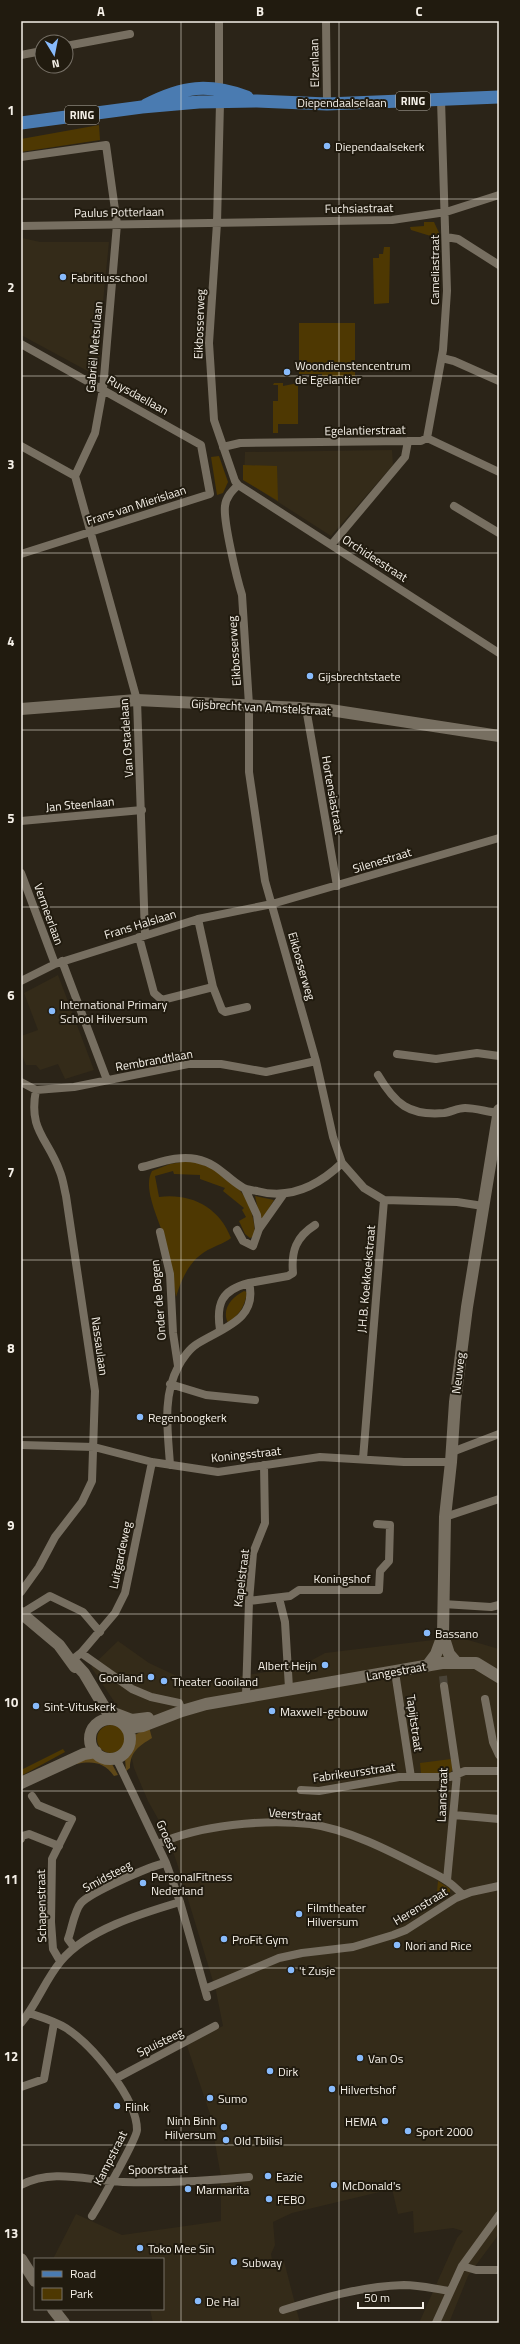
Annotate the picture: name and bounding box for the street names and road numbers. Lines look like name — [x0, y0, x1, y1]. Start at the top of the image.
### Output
street label: Elzenlaan — [304, 39, 324, 87]
road number: RING — [396, 92, 430, 110]
street label: Diependaalselaan — [297, 93, 387, 112]
road number: RING — [65, 106, 99, 124]
street label: Fuchsiastraat — [325, 198, 394, 218]
street label: Paulus Potterlaan — [74, 202, 164, 222]
street label: Cameliastraat — [425, 234, 444, 305]
street label: Eikbosserweg — [188, 289, 210, 359]
street label: Gabriël Metsulaan — [81, 301, 107, 393]
street label: Ruysdaellaan — [104, 370, 172, 420]
street label: Egelantierstraat — [324, 420, 407, 440]
street label: Frans van Mierislaan — [84, 480, 188, 530]
street label: Orchideestraat — [338, 530, 412, 587]
street label: Eikbosserweg — [222, 615, 246, 687]
street label: Gijsbrecht van Amstelstraat — [191, 694, 332, 720]
street label: Van Ostadelaan — [114, 698, 138, 778]
street label: Hortensiastraat — [317, 754, 349, 837]
street label: Jan Steenlaan — [45, 792, 115, 816]
street label: Silenestraat — [350, 842, 415, 878]
street label: Vermeerlaan — [29, 881, 69, 947]
street label: Frans Halslaan — [102, 904, 178, 944]
street label: Eikbosserweg — [283, 930, 321, 1002]
street label: Rembrandtlaan — [114, 1044, 194, 1076]
street label: J.H.B. Koekkoekstraat — [352, 1224, 380, 1334]
street label: Onder de Bogen — [145, 1259, 171, 1341]
street label: Nassaulaan — [86, 1316, 114, 1376]
street label: Neuweg — [446, 1351, 470, 1395]
street label: Koningsstraat — [210, 1441, 283, 1467]
street label: Luitgardeweg — [104, 1519, 136, 1591]
street label: Kapelstraat — [228, 1547, 254, 1608]
street label: Koningshof — [313, 1569, 371, 1588]
street label: Langestraat — [364, 1656, 428, 1686]
street label: Tapijtstraat — [402, 1693, 428, 1753]
street label: Fabrikeursstraat — [312, 1757, 397, 1787]
street label: Laanstraat — [432, 1767, 452, 1823]
street label: Veerstraat — [268, 1803, 323, 1825]
street label: Groest — [151, 1817, 183, 1856]
street label: Smidsteeg — [79, 1855, 135, 1897]
street label: Schapenstraat — [31, 1868, 51, 1943]
street label: Herenstraat — [389, 1882, 452, 1930]
street label: Spuisteeg — [133, 2023, 187, 2061]
street label: Kampstraat — [88, 2127, 132, 2189]
street label: Spoorstraat — [128, 2159, 189, 2179]

